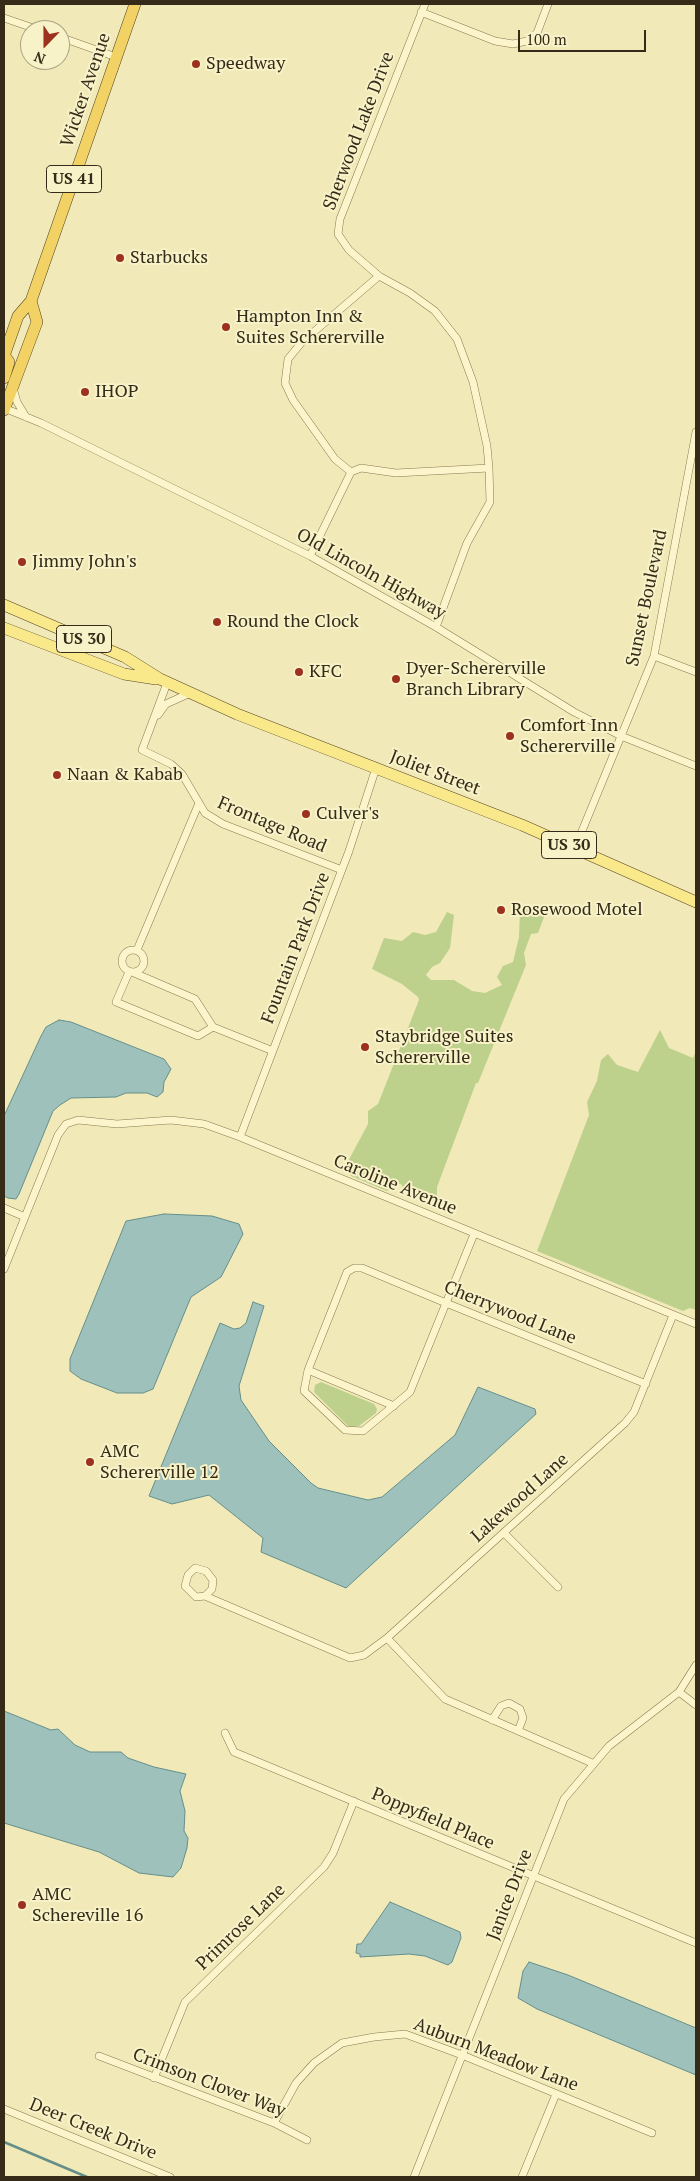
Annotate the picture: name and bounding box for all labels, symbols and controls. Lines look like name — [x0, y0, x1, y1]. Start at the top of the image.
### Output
north arrow — [20, 20, 70, 70]
scale bar — [520, 20, 648, 52]
text: 100 m — [526, 29, 567, 49]
street label: Wicker Avenue — [56, 30, 116, 150]
text: N — [31, 48, 48, 69]
street label: Sherwood Lake Drive — [319, 49, 399, 213]
place label: Speedway — [206, 53, 285, 75]
marker: Speedway — [190, 58, 202, 70]
road number: US 41 — [46, 165, 102, 192]
place label: Starbucks — [130, 247, 208, 269]
marker: Starbucks — [114, 252, 126, 264]
place label: Hampton Inn & Suites Schererville — [236, 306, 385, 348]
marker: Hampton Inn & Suites Schererville — [220, 321, 232, 333]
place label: IHOP — [95, 381, 138, 403]
marker: IHOP — [79, 386, 91, 398]
street label: Old Lincoln Highway — [293, 524, 449, 624]
street label: Sunset Boulevard — [622, 528, 672, 668]
place label: Jimmy John's — [32, 551, 137, 573]
marker: Jimmy John's — [16, 556, 28, 568]
place label: Round the Clock — [227, 611, 359, 633]
marker: Round the Clock — [211, 616, 223, 628]
road number: US 30 — [56, 626, 112, 652]
place label: Dyer-Schererville Branch Library — [406, 658, 546, 701]
place label: KFC — [309, 661, 342, 683]
marker: KFC — [293, 666, 305, 678]
marker: Dyer-Schererville Branch Library — [390, 673, 402, 685]
place label: Comfort Inn Schererville — [520, 715, 618, 758]
marker: Comfort Inn Schererville — [504, 730, 516, 742]
street label: Joliet Street — [387, 746, 483, 800]
place label: Naan & Kabab — [67, 764, 183, 786]
marker: Naan & Kabab — [51, 769, 63, 781]
street label: Frontage Road — [214, 792, 330, 858]
place label: Culver's — [316, 803, 379, 825]
marker: Culver's — [300, 808, 312, 820]
road number: US 30 — [542, 832, 596, 858]
street label: Fountain Park Drive — [257, 869, 335, 1027]
place label: Rosewood Motel — [511, 899, 643, 921]
marker: Rosewood Motel — [495, 904, 507, 916]
place label: Staybridge Suites Schererville — [375, 1026, 513, 1068]
marker: Staybridge Suites Schererville — [359, 1041, 371, 1053]
street label: Caroline Avenue — [330, 1150, 460, 1220]
street label: Cherrywood Lane — [441, 1277, 579, 1349]
place label: AMC Schererville 12 — [100, 1441, 219, 1484]
street label: Lakewood Lane — [467, 1449, 573, 1547]
marker: AMC Schererville 12 — [84, 1456, 96, 1468]
street label: Poppyfield Place — [368, 1783, 498, 1855]
street label: Janice Drive — [483, 1846, 537, 1944]
street label: Primrose Lane — [192, 1879, 290, 1975]
place label: AMC Schereville 16 — [32, 1884, 143, 1926]
marker: AMC Schereville 16 — [16, 1899, 28, 1911]
street label: Auburn Meadow Lane — [411, 2014, 581, 2096]
street label: Crimson Clover Way — [130, 2044, 288, 2122]
street label: Deer Creek Drive — [26, 2094, 160, 2164]

